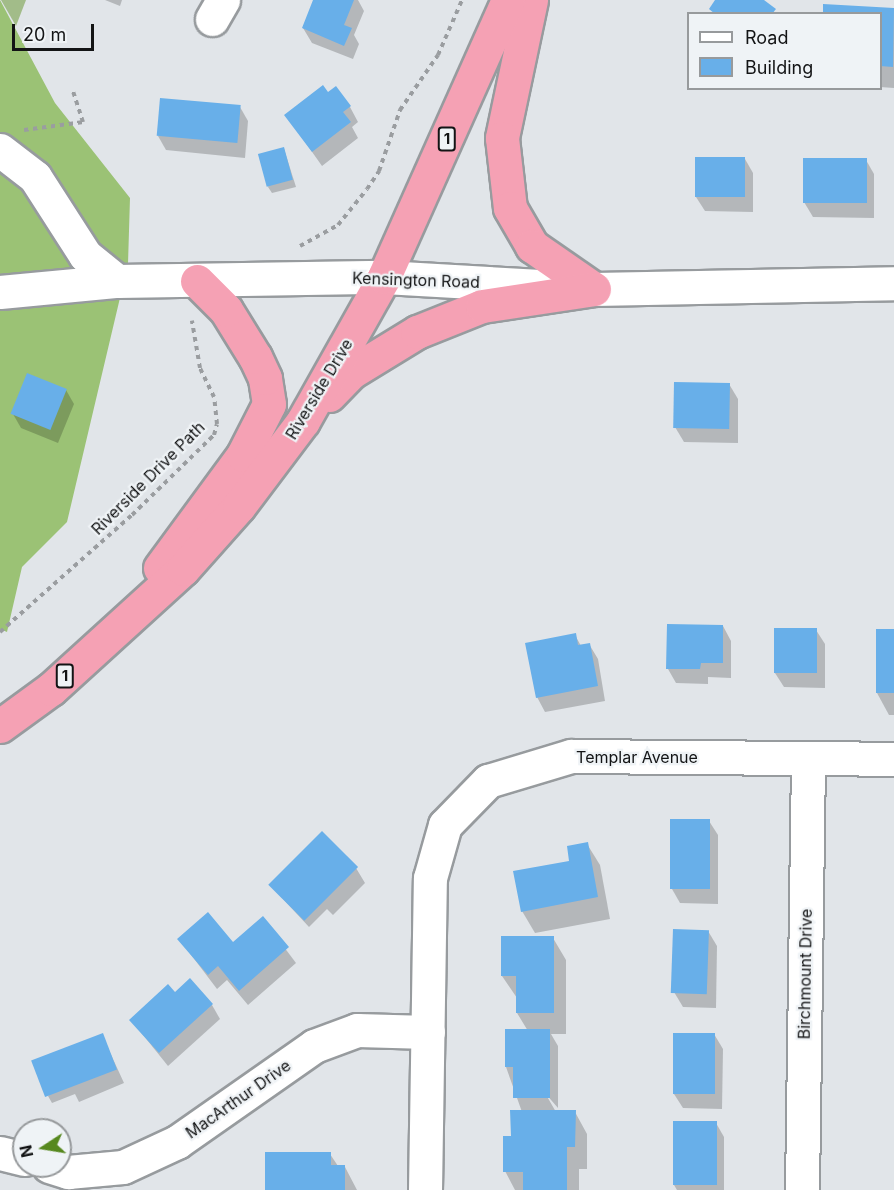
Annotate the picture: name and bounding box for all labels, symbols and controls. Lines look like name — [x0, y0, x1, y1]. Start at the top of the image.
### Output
scale bar — [15, 12, 98, 50]
legend — [687, 12, 882, 90]
text: 20 m — [23, 24, 66, 45]
text: Road — [745, 27, 788, 48]
text: Building — [745, 57, 813, 78]
road number: 1 — [436, 127, 458, 151]
street label: Kensington Road — [352, 268, 480, 292]
street label: Riverside Drive — [281, 335, 357, 443]
street label: Riverside Drive Path — [87, 417, 209, 539]
road number: 1 — [54, 664, 76, 688]
street label: Templar Avenue — [576, 747, 698, 767]
street label: Birchmount Drive — [794, 909, 816, 1039]
street label: MacArthur Drive — [182, 1056, 294, 1142]
north arrow — [12, 1118, 72, 1178]
text: N — [15, 1143, 37, 1159]

